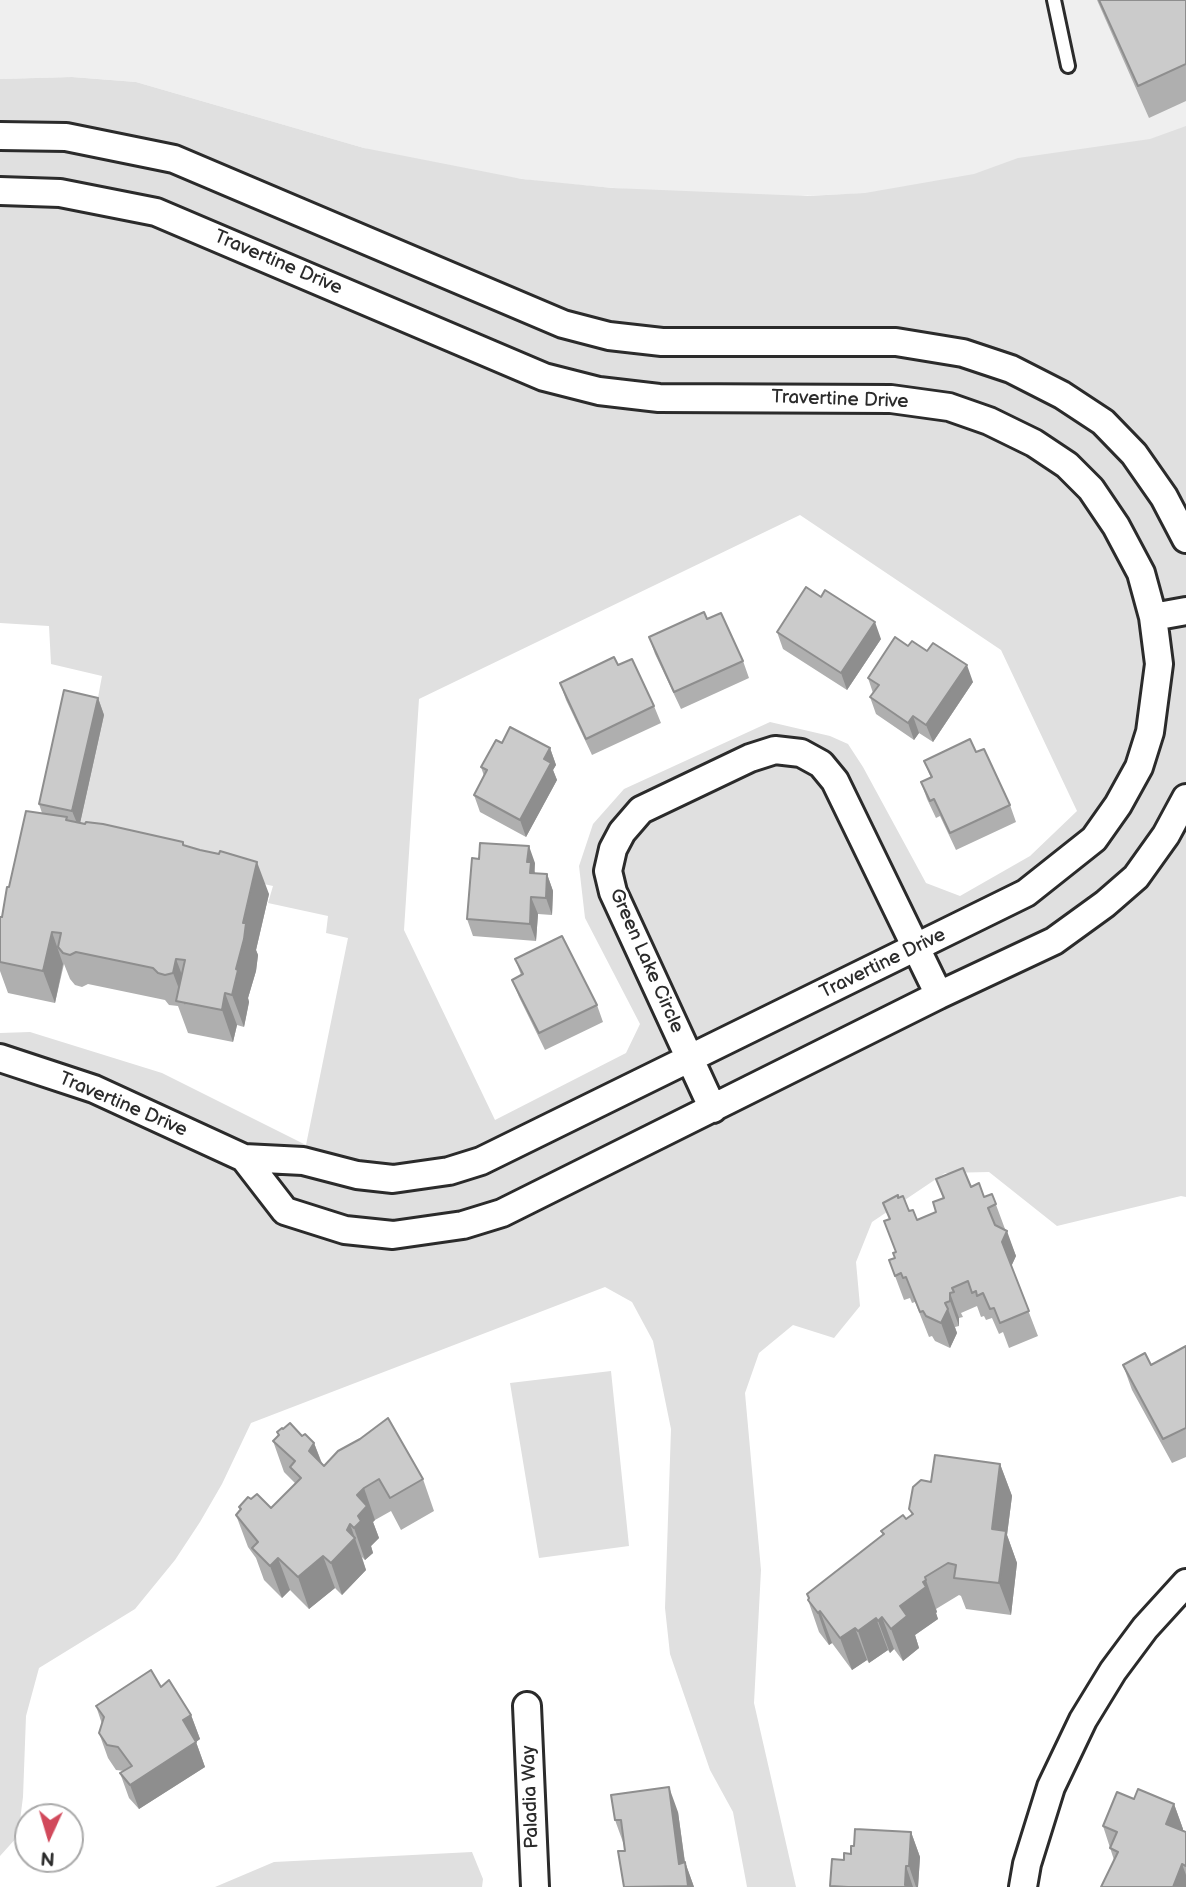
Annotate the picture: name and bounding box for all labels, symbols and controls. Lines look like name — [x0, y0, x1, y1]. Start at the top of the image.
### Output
street label: Travertine Drive — [210, 226, 346, 300]
street label: Travertine Drive — [771, 386, 909, 414]
street label: Green Lake Circle — [604, 885, 688, 1037]
street label: Travertine Drive — [816, 924, 950, 1004]
street label: Travertine Drive — [55, 1068, 191, 1142]
street label: Paladia Way — [518, 1745, 544, 1849]
north arrow — [14, 1803, 84, 1873]
text: N — [40, 1845, 56, 1869]

